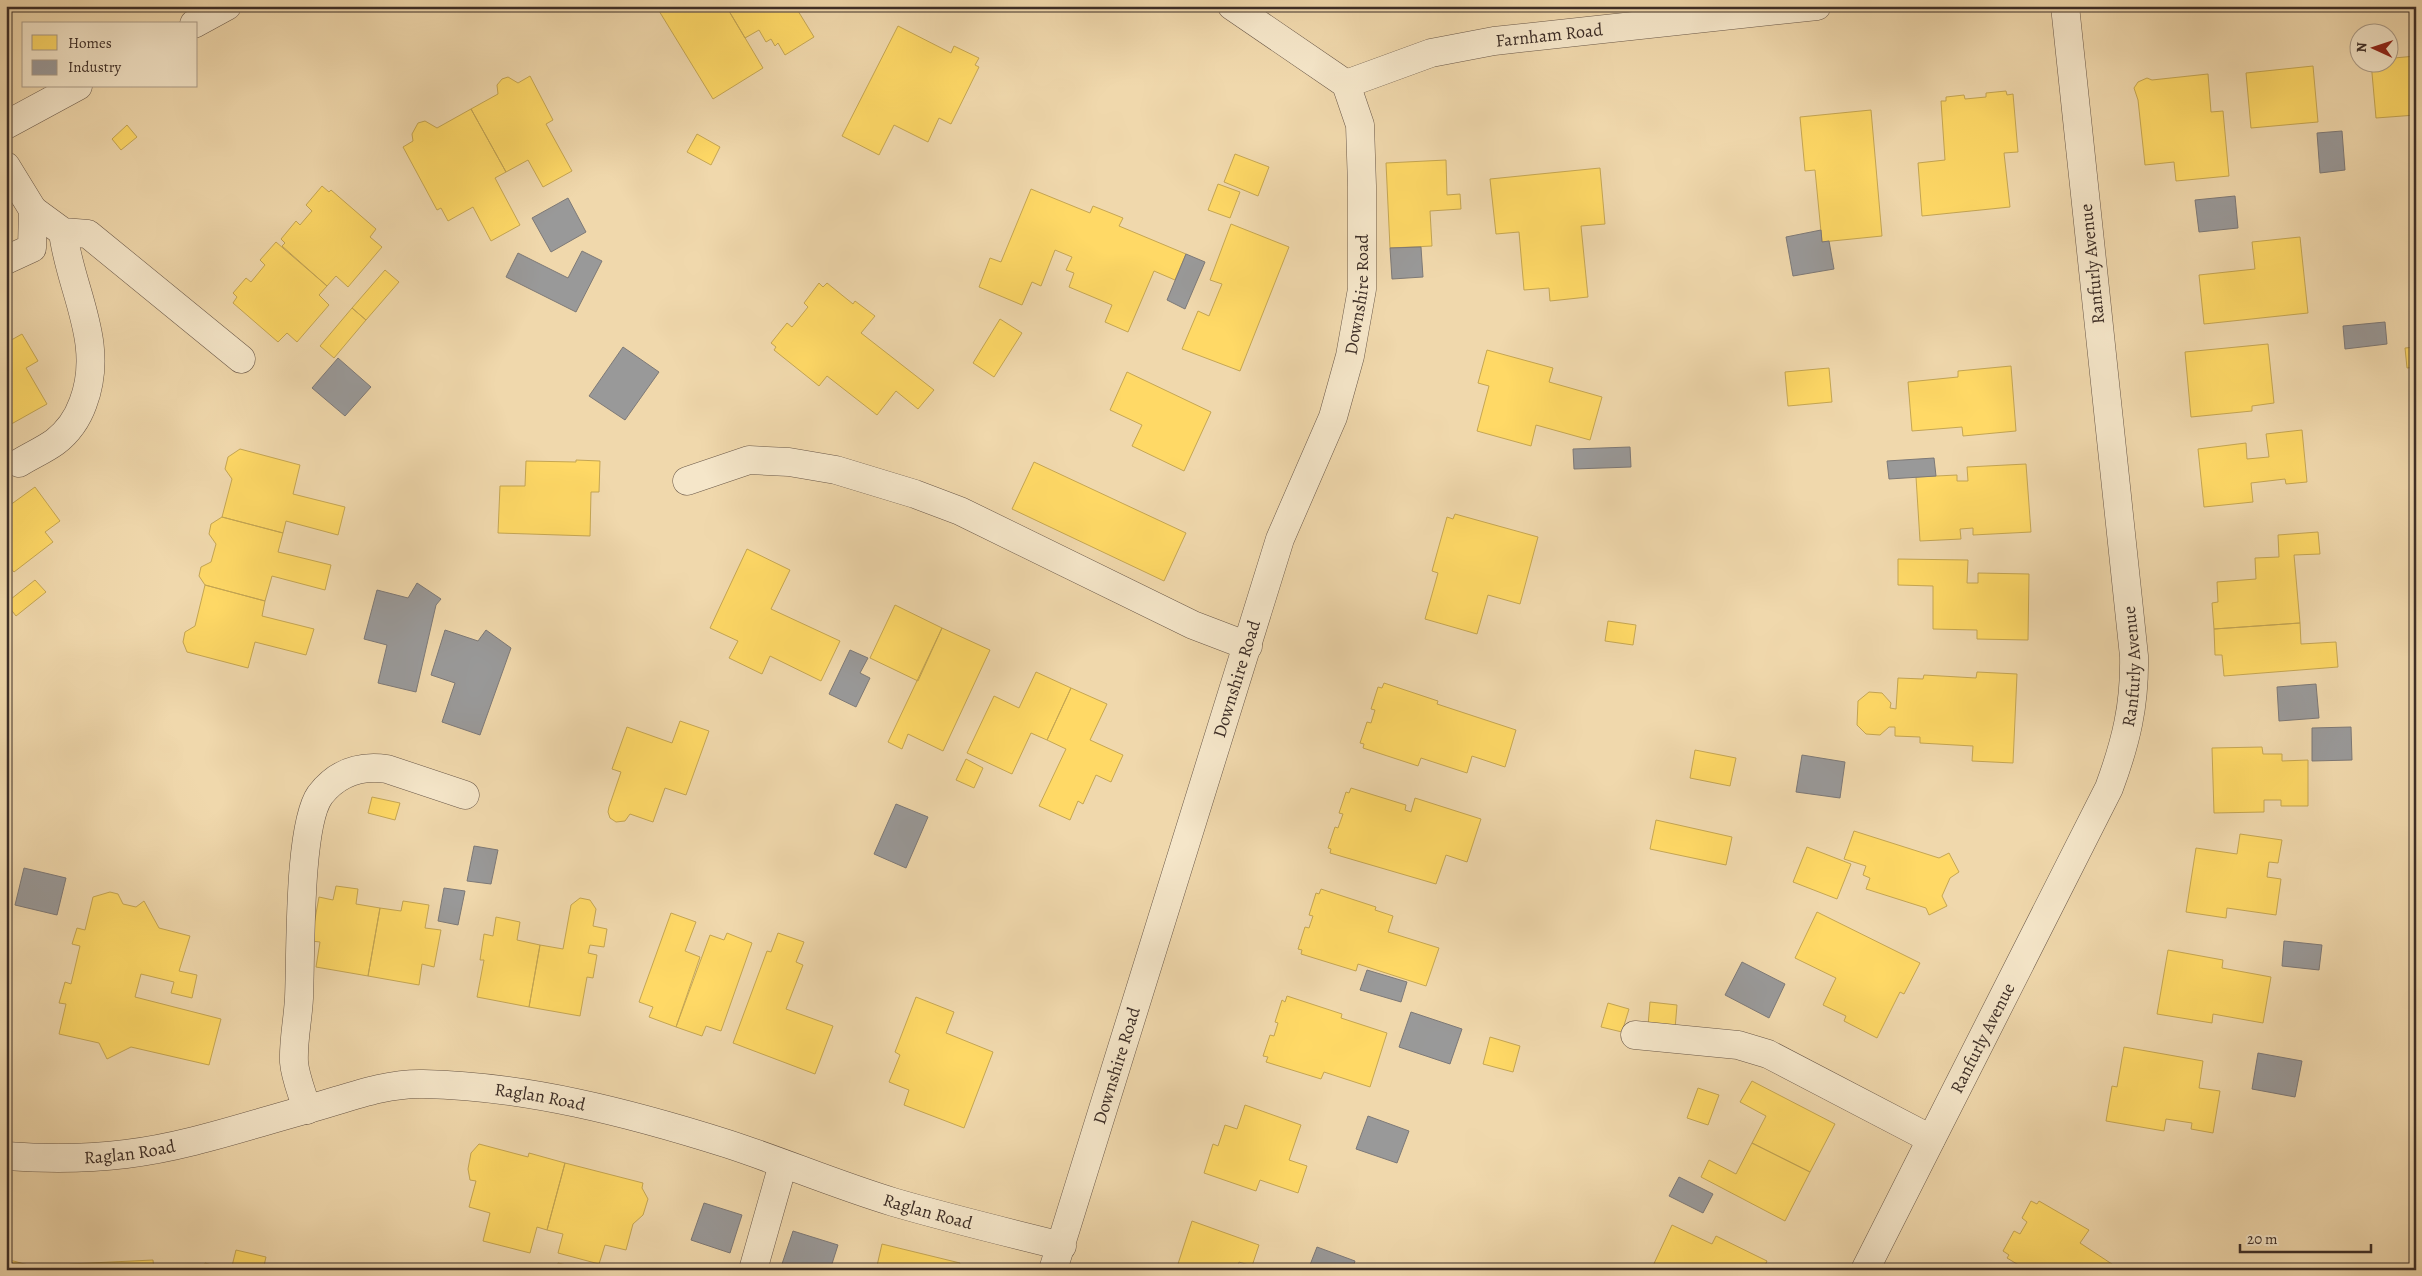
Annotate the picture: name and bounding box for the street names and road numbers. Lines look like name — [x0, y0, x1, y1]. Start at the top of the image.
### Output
street label: Farnham Road — [1494, 17, 1604, 53]
street label: Ranfurly Avenue — [2074, 203, 2110, 325]
street label: Downshire Road — [1338, 234, 1374, 357]
street label: Ranfurly Avenue — [2116, 605, 2146, 729]
street label: Downshire Road — [1207, 617, 1266, 741]
street label: Ranfurly Avenue — [1944, 979, 2021, 1098]
street label: Downshire Road — [1087, 1004, 1146, 1127]
street label: Raglan Road — [493, 1077, 588, 1117]
street label: Raglan Road — [83, 1134, 178, 1170]
street label: Raglan Road — [880, 1188, 975, 1235]

